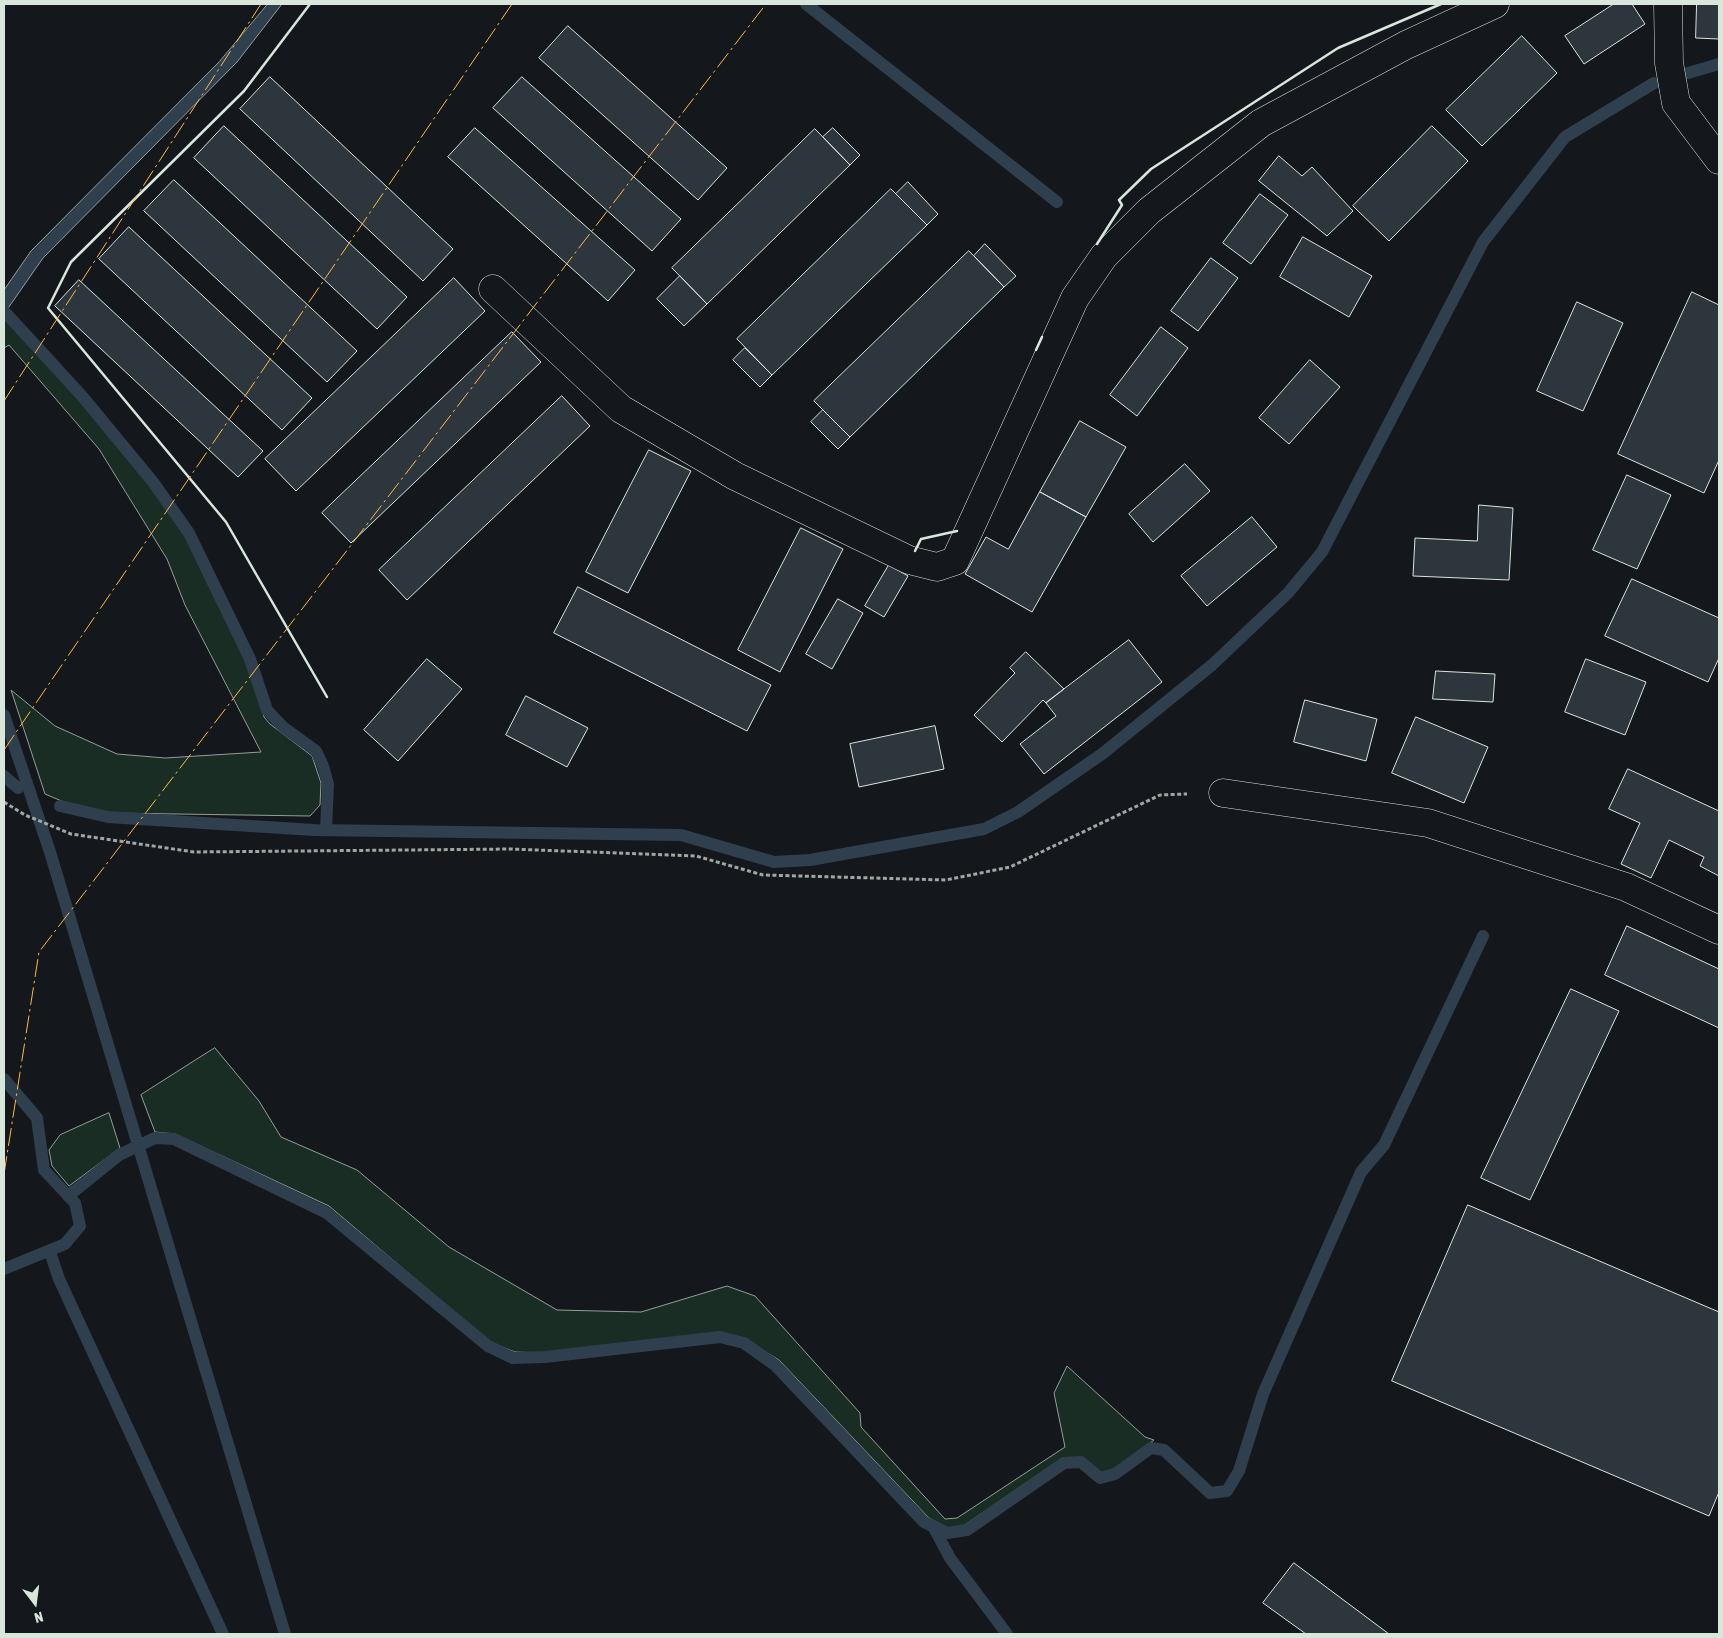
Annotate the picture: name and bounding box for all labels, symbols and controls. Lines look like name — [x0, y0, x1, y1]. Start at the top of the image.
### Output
north arrow — [10, 1578, 60, 1628]
text: N — [33, 1609, 45, 1626]

